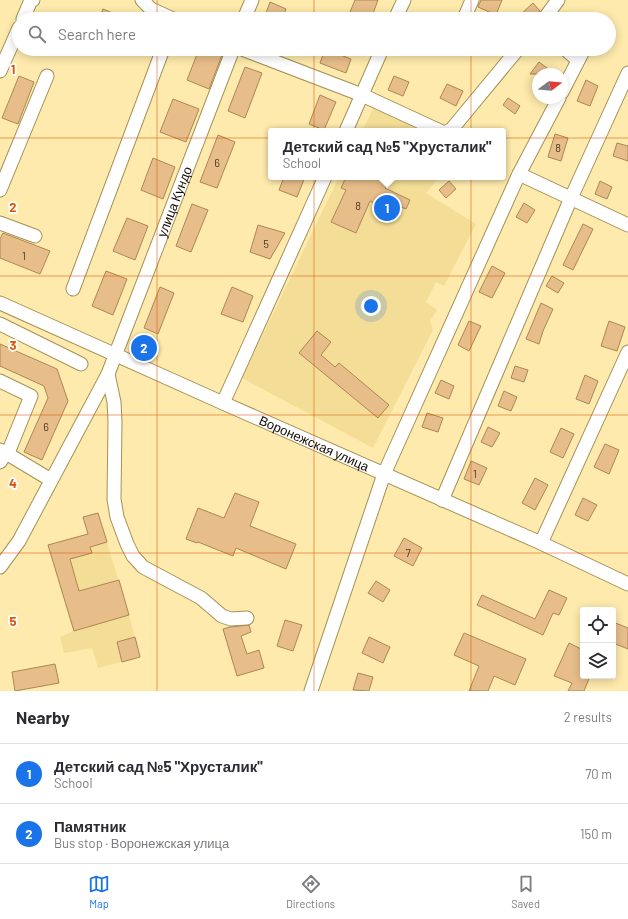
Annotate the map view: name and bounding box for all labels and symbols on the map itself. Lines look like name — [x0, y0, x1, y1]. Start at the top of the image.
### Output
text: 1 — [11, 61, 15, 77]
north arrow — [532, 68, 568, 104]
house number: 8 — [555, 141, 561, 154]
house number: 6 — [214, 156, 220, 169]
street label: улица Кундо — [153, 164, 195, 239]
pin: 1 — [374, 193, 400, 223]
text: 2 — [9, 199, 17, 215]
house number: 8 — [355, 199, 361, 212]
house number: 5 — [263, 237, 269, 250]
house number: 1 — [22, 249, 26, 262]
your location — [361, 296, 381, 316]
pin: 2 — [131, 333, 157, 363]
text: 3 — [9, 337, 17, 353]
street label: Воронежская улица — [257, 412, 372, 475]
house number: 6 — [43, 420, 49, 433]
house number: 1 — [473, 467, 477, 480]
text: 4 — [9, 475, 17, 491]
house number: 7 — [405, 546, 411, 559]
text: 5 — [9, 613, 17, 629]

